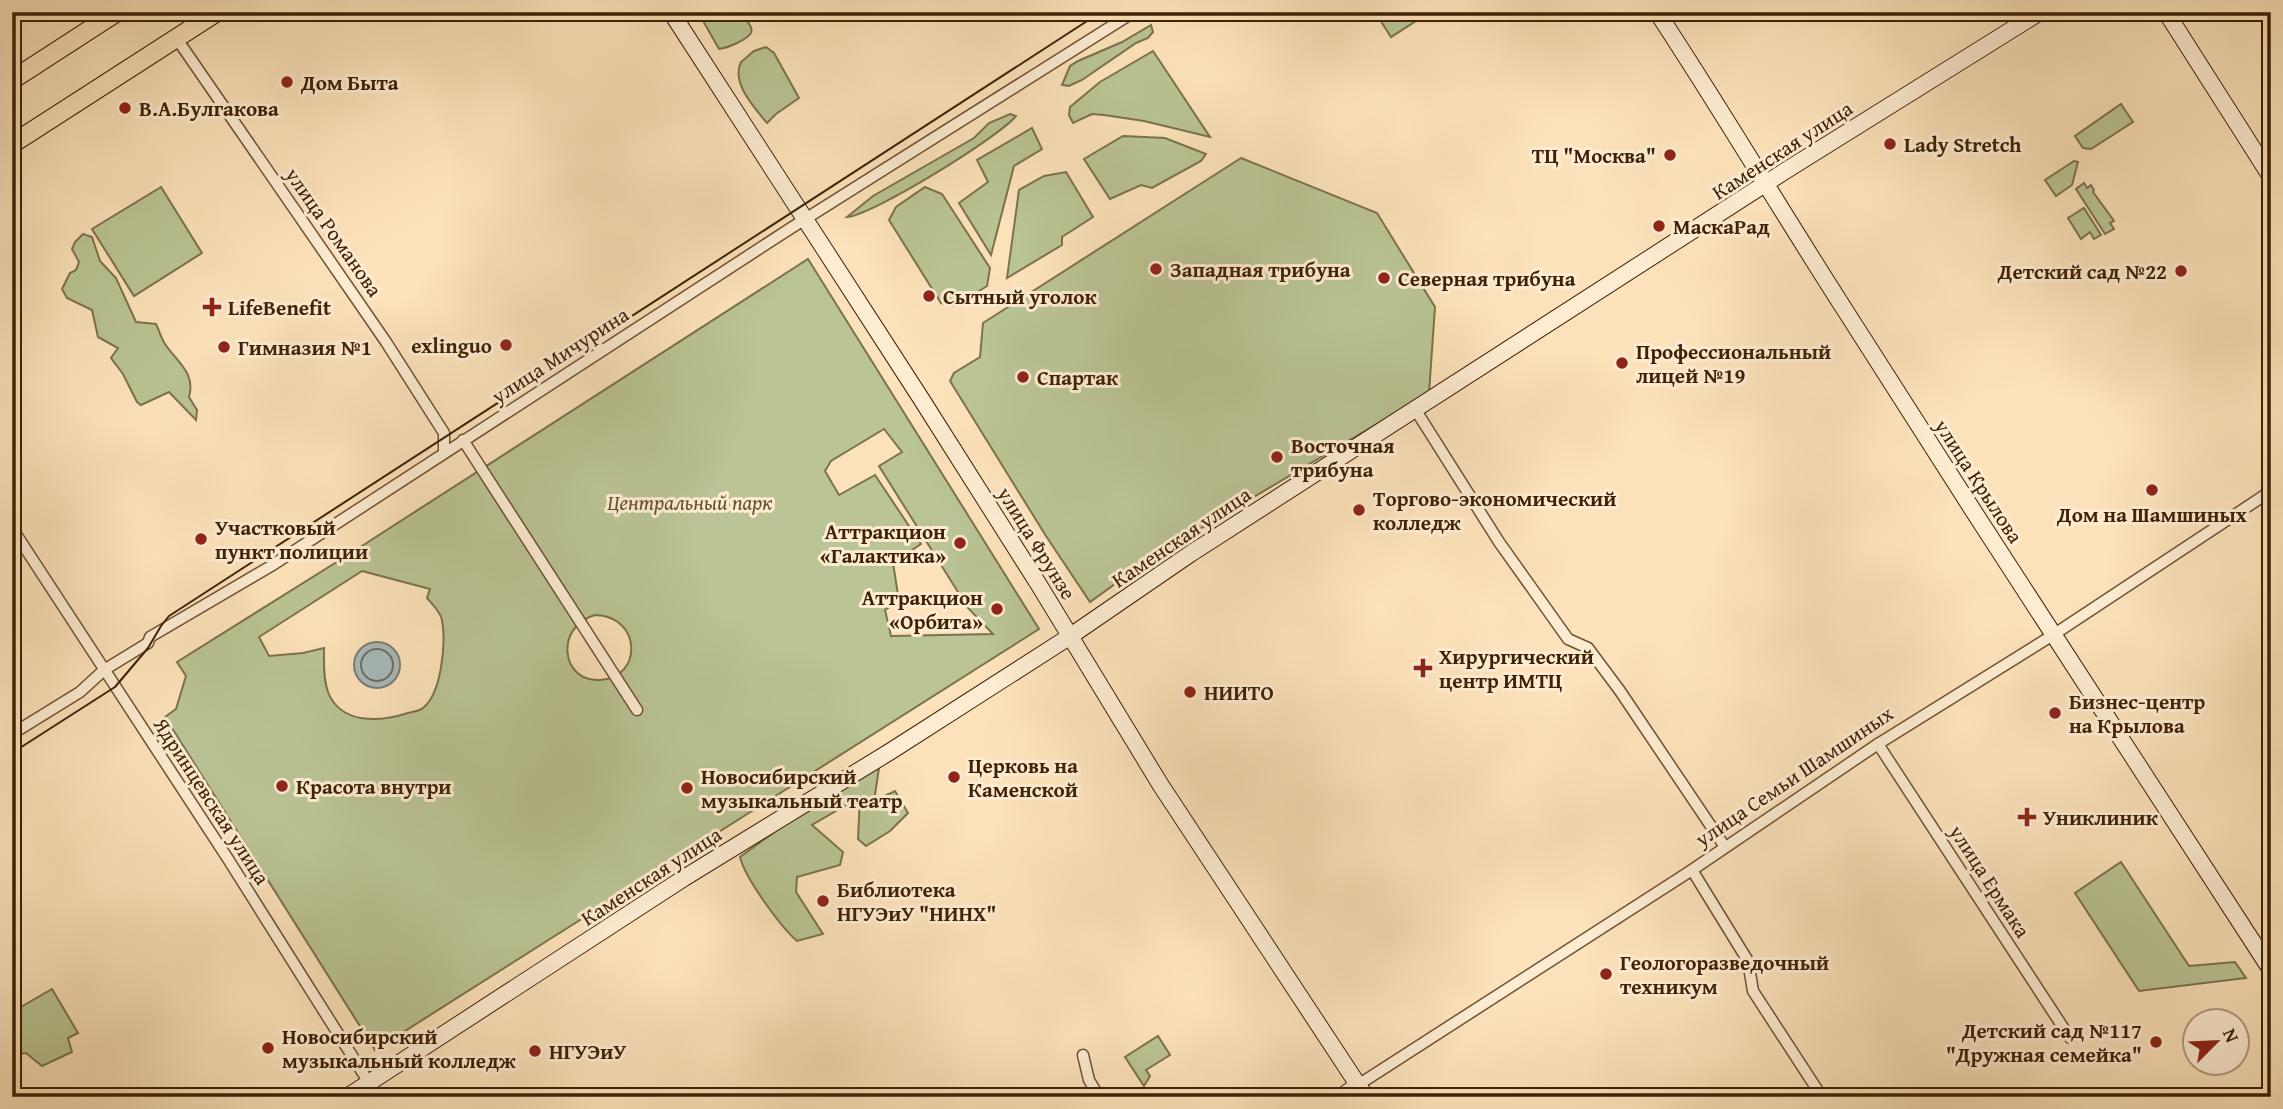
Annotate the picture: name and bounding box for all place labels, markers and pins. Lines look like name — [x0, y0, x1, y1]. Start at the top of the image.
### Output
place label: Дом Быта — [300, 67, 399, 98]
marker: Дом Быта — [279, 74, 295, 90]
place label: В.А.Булгакова — [139, 93, 279, 124]
marker: В.А.Булгакова — [117, 100, 133, 116]
place label: Lady Stretch — [1904, 129, 2022, 160]
marker: Lady Stretch — [1882, 136, 1898, 152]
place label: ТЦ "Москва" — [1532, 140, 1656, 171]
marker: ТЦ "Москва" — [1662, 147, 1678, 163]
place label: МаскаРад — [1673, 211, 1770, 242]
marker: МаскаРад — [1651, 218, 1667, 234]
place label: Западная трибуна — [1170, 254, 1351, 285]
place label: Детский сад №22 — [1997, 256, 2167, 287]
marker: Западная трибуна — [1148, 261, 1164, 277]
place label: Северная трибуна — [1398, 263, 1576, 294]
marker: Детский сад №22 — [2173, 263, 2189, 279]
marker: Северная трибуна — [1376, 270, 1392, 286]
place label: Сытный уголок — [943, 281, 1097, 312]
marker: Сытный уголок — [921, 288, 937, 304]
place label: LifeBenefit — [228, 292, 331, 323]
marker: LifeBenefit — [202, 297, 222, 317]
place label: exlinguo — [411, 330, 492, 361]
place label: Гимназия №1 — [238, 332, 372, 363]
place label: Профессиональный лицей №19 — [1636, 336, 1831, 391]
marker: exlinguo — [498, 337, 514, 353]
marker: Гимназия №1 — [216, 339, 232, 355]
marker: Профессиональный лицей №19 — [1614, 355, 1630, 371]
place label: Спартак — [1037, 362, 1119, 393]
marker: Спартак — [1015, 369, 1031, 385]
place label: Восточная трибуна — [1291, 430, 1395, 485]
marker: Восточная трибуна — [1269, 449, 1285, 465]
marker: Дом на Шамшиных — [2144, 482, 2160, 498]
place label: Торгово-экономический колледж — [1373, 483, 1616, 538]
place label: Дом на Шамшиных — [2056, 499, 2247, 530]
marker: Торгово-экономический колледж — [1351, 502, 1367, 518]
place label: Участковый пункт полиции — [215, 512, 368, 567]
place label: Аттракцион «Галактика» — [820, 516, 946, 571]
marker: Участковый пункт полиции — [193, 531, 209, 547]
marker: Аттракцион «Галактика» — [952, 535, 968, 551]
place label: Аттракцион «Орбита» — [862, 582, 983, 637]
marker: Аттракцион «Орбита» — [989, 601, 1005, 617]
place label: Хирургический центр ИМТЦ — [1439, 641, 1594, 696]
marker: Хирургический центр ИМТЦ — [1413, 658, 1433, 678]
place label: НИИТО — [1204, 677, 1274, 708]
marker: НИИТО — [1182, 684, 1198, 700]
place label: Бизнес-центр на Крылова — [2069, 686, 2205, 741]
marker: Бизнес-центр на Крылова — [2047, 705, 2063, 721]
place label: Церковь на Каменской — [968, 750, 1078, 805]
place label: Новосибирский музыкальный театр — [701, 761, 902, 816]
marker: Церковь на Каменской — [946, 769, 962, 785]
place label: Красота внутри — [296, 771, 452, 802]
marker: Красота внутри — [274, 778, 290, 794]
marker: Новосибирский музыкальный театр — [679, 780, 695, 796]
place label: Униклиник — [2043, 802, 2159, 833]
marker: Униклиник — [2017, 807, 2037, 827]
place label: Библиотека НГУЭиУ "НИНХ" — [837, 874, 997, 929]
marker: Библиотека НГУЭиУ "НИНХ" — [815, 893, 831, 909]
place label: Геологоразведочный техникум — [1620, 947, 1829, 1002]
marker: Геологоразведочный техникум — [1598, 966, 1614, 982]
place label: Детский сад №117 "Дружная семейка" — [1946, 1015, 2142, 1070]
place label: Новосибирский музыкальный колледж — [282, 1021, 516, 1076]
marker: Детский сад №117 "Дружная семейка" — [2148, 1034, 2164, 1050]
place label: НГУЭиУ — [549, 1036, 627, 1067]
marker: Новосибирский музыкальный колледж — [260, 1040, 276, 1056]
marker: НГУЭиУ — [527, 1043, 543, 1059]

